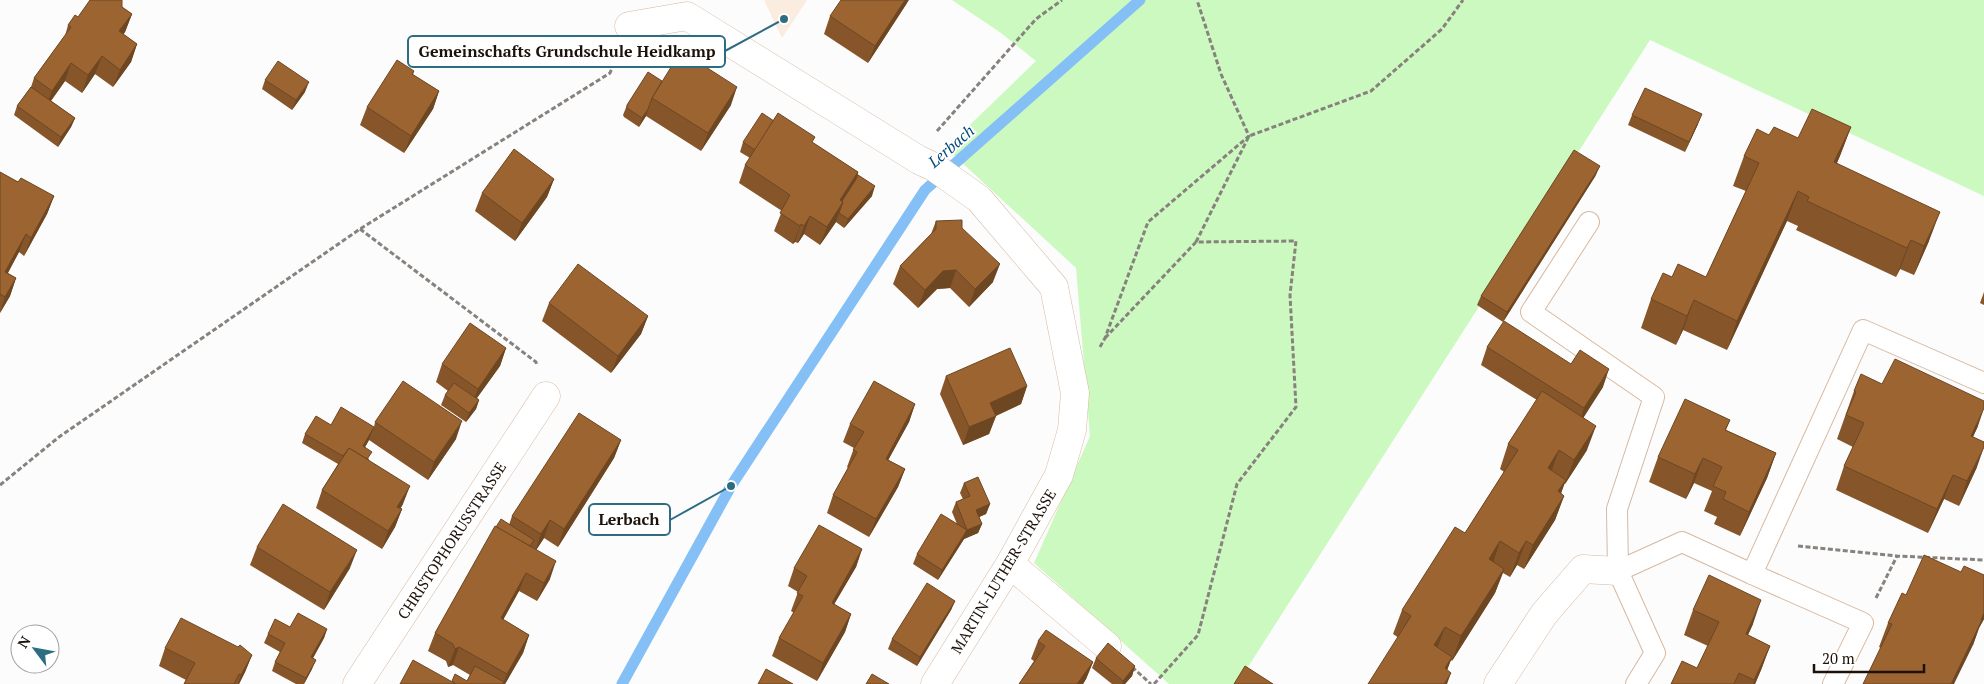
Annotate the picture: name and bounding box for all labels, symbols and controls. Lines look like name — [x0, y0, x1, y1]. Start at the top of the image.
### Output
callout: Gemeinschafts Grundschule Heidkamp — [408, 36, 725, 67]
text: Gemeinschafts Grundschule Heidkamp — [419, 40, 716, 62]
water label: Lerbach — [922, 120, 979, 173]
street label: CHRISTOPHORUSSTRASSE — [392, 458, 510, 623]
street label: MARTIN-LUTHER-STRASSE — [946, 485, 1060, 657]
callout: Lerbach — [589, 504, 670, 535]
text: Lerbach — [598, 508, 660, 530]
north arrow — [10, 624, 60, 674]
text: N — [13, 632, 35, 651]
scale bar — [1814, 642, 1924, 674]
text: 20 m — [1822, 648, 1855, 668]

